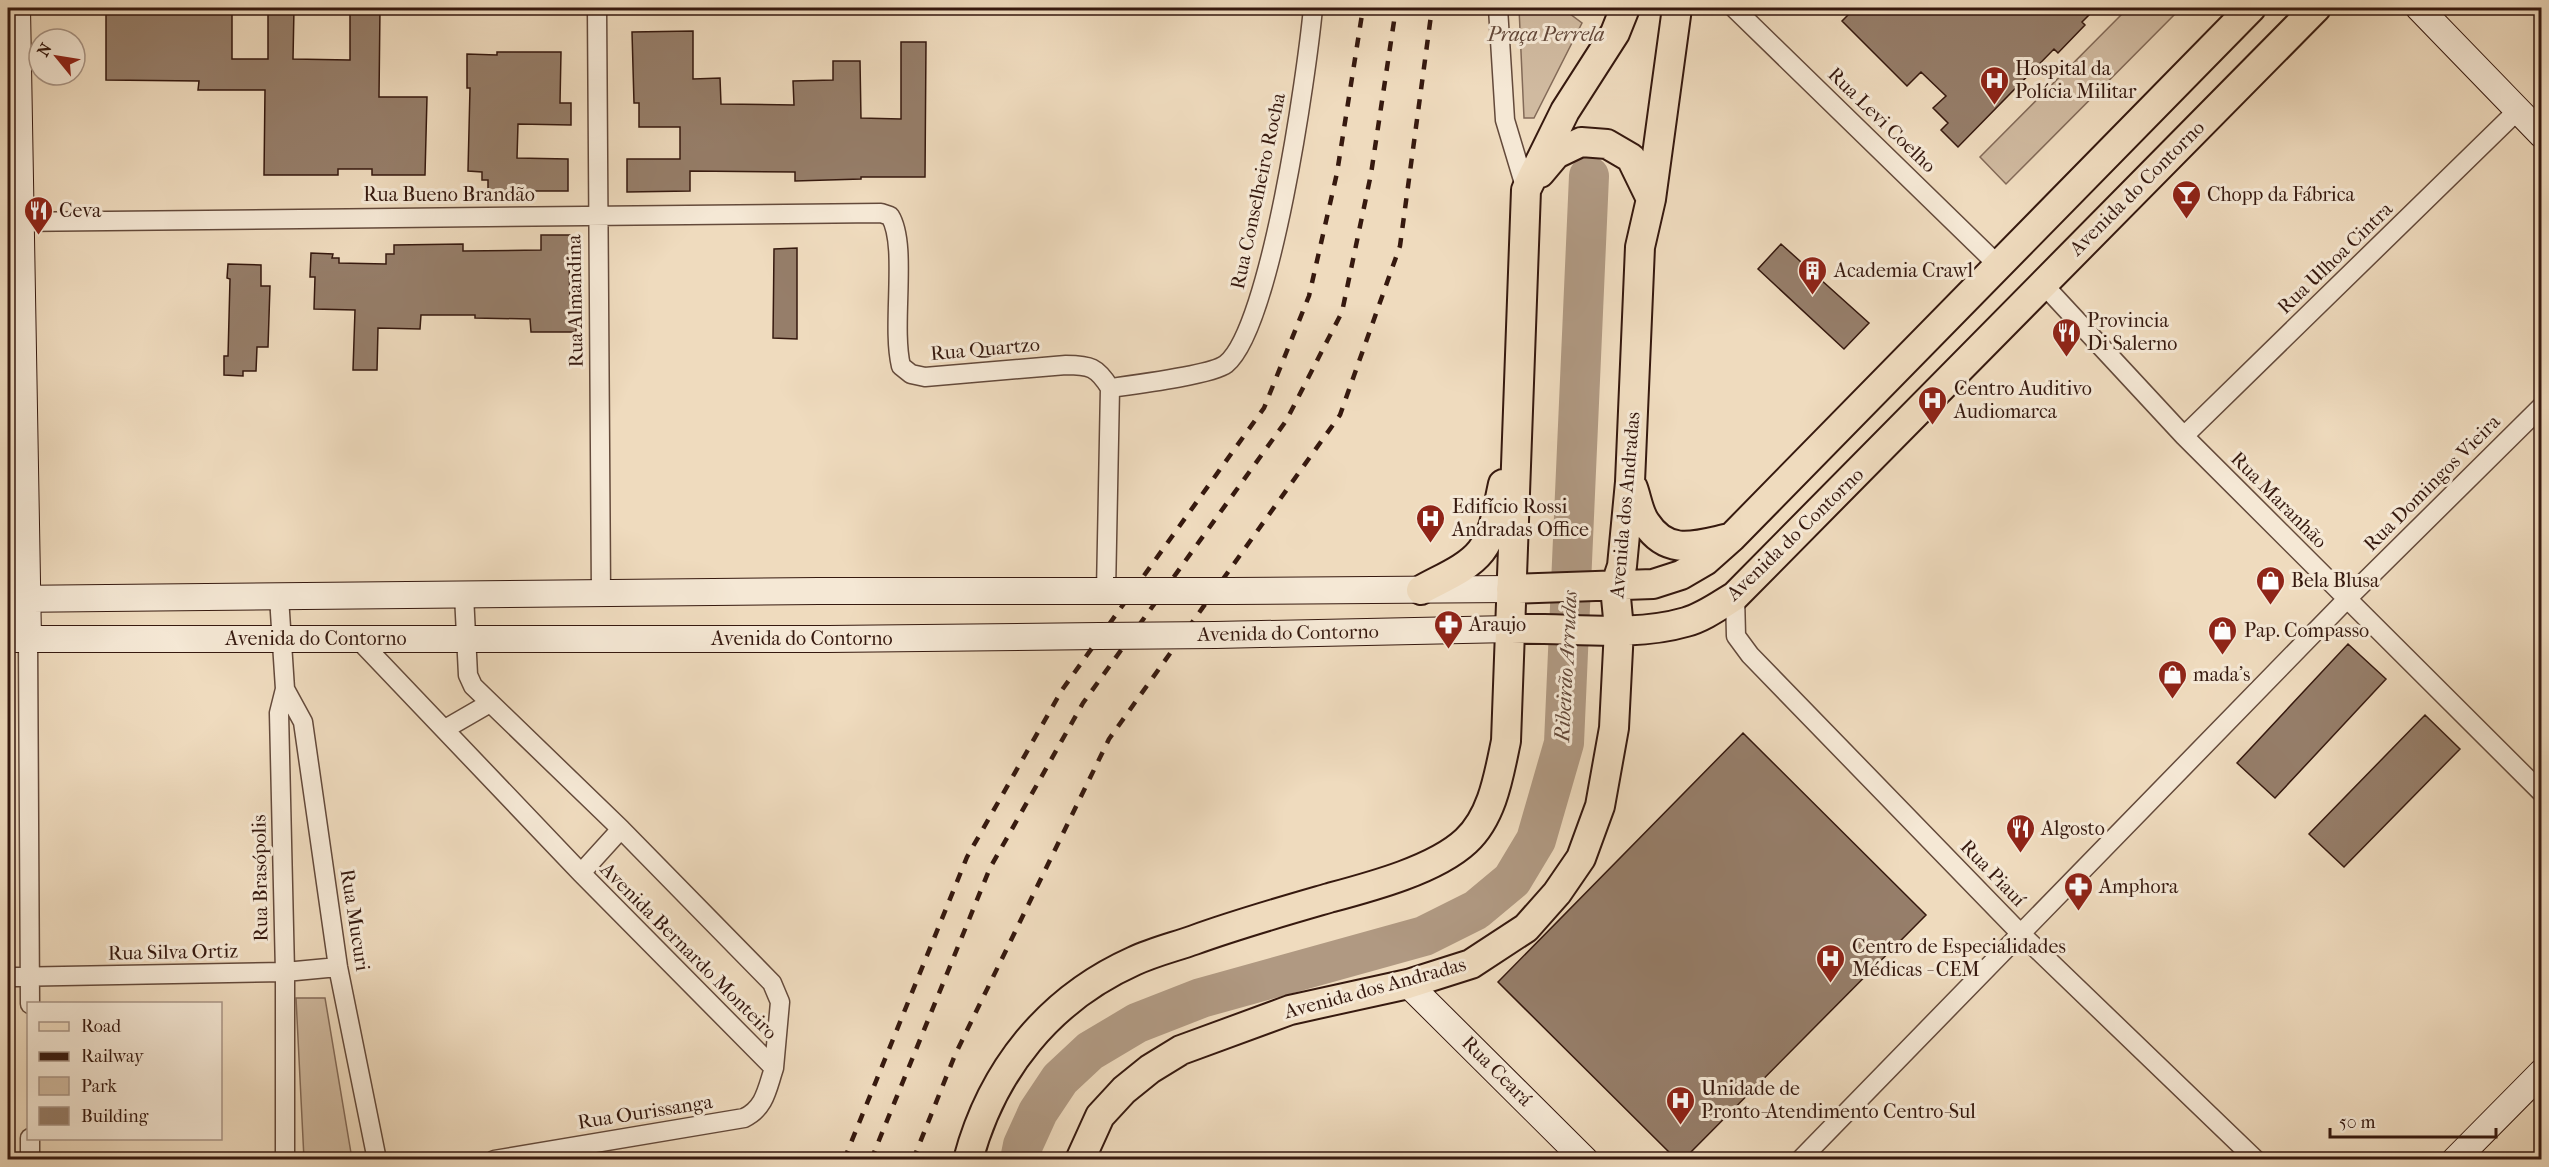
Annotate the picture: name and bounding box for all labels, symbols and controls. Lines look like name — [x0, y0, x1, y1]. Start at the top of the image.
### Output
park label: Praça Perrela — [1487, 23, 1604, 46]
north arrow — [27, 27, 87, 87]
text: N — [33, 39, 56, 60]
place label: Hospital da Polícia Militar — [2015, 57, 2137, 103]
street label: Rua Levi Coelho — [1823, 63, 1941, 177]
hospital icon: Hospital da Polícia Militar — [1978, 64, 2010, 106]
street label: Rua Conselheiro Rocha — [1226, 90, 1290, 291]
street label: Avenida do Contorno — [2064, 116, 2209, 261]
bar icon: Chopp da Fábrica — [2170, 178, 2202, 220]
street label: Rua Bueno Brandão — [363, 183, 535, 206]
place label: Chopp da Fábrica — [2207, 183, 2355, 206]
restaurant icon: Ceva — [22, 194, 54, 236]
street label: Rua Ulhoa Cintra — [2273, 197, 2398, 319]
place label: Ceva — [59, 199, 102, 222]
street label: Rua Almandina — [562, 234, 588, 367]
building icon: Academia Crawl — [1797, 254, 1829, 296]
place label: Academia Crawl — [1833, 259, 1973, 282]
place label: Provincia Di Salerno — [2087, 309, 2177, 355]
restaurant icon: Provincia Di Salerno — [2050, 316, 2082, 358]
street label: Rua Quartzo — [929, 333, 1041, 365]
place label: Centro Auditivo Audiomarca — [1953, 377, 2092, 423]
hospital icon: Centro Auditivo Audiomarca — [1917, 384, 1949, 426]
street label: Rua Domingos Vieira — [2359, 410, 2505, 556]
street label: Avenida dos Andradas — [1605, 411, 1645, 600]
street label: Rua Maranhão — [2226, 447, 2332, 553]
street label: Avenida do Contorno — [1721, 463, 1868, 606]
place label: Edifício Rossi Andradas Office — [1451, 495, 1589, 541]
hospital icon: Edifício Rossi Andradas Office — [1415, 502, 1447, 544]
shop icon: Bela Blusa — [2254, 564, 2286, 606]
place label: Bela Blusa — [2291, 569, 2380, 592]
water label: Ribeirão Arrudas — [1550, 589, 1582, 744]
pharmacy icon: Araujo — [1432, 608, 1464, 650]
place label: Araujo — [1468, 613, 1526, 636]
shop icon: Pap. Compasso — [2207, 614, 2239, 656]
place label: Pap. Compasso — [2244, 619, 2369, 642]
street label: Avenida do Contorno — [1196, 620, 1379, 646]
street label: Avenida do Contorno — [224, 627, 407, 650]
street label: Avenida do Contorno — [710, 627, 893, 650]
shop icon: mada's — [2156, 658, 2188, 700]
place label: mada's — [2193, 663, 2250, 686]
restaurant icon: Algosto — [2004, 812, 2036, 854]
street label: Rua Brasópolis — [247, 814, 273, 942]
place label: Algosto — [2040, 817, 2105, 840]
street label: Rua Piauí — [1956, 835, 2031, 912]
street label: Avenida Bernardo Monteiro — [595, 857, 782, 1044]
street label: Rua Mucuri — [336, 867, 374, 973]
pharmacy icon: Amphora — [2062, 870, 2094, 912]
place label: Amphora — [2098, 875, 2179, 898]
place label: Centro de Especialidades Médicas - CEM — [1852, 935, 2066, 981]
street label: Rua Silva Ortiz — [108, 939, 238, 965]
hospital icon: Centro de Especialidades Médicas - CEM — [1815, 942, 1847, 984]
street label: Avenida dos Andradas — [1281, 953, 1468, 1024]
legend — [27, 1002, 222, 1140]
text: Road — [81, 1016, 121, 1037]
street label: Rua Ceará — [1457, 1031, 1537, 1111]
text: Railway — [81, 1046, 145, 1067]
text: Park — [81, 1076, 118, 1097]
place label: Unidade de Pronto-Atendimento Centro-Sul — [1701, 1077, 1976, 1123]
hospital icon: Unidade de Pronto-Atendimento Centro-Sul — [1664, 1084, 1696, 1126]
street label: Rua Ourissanga — [576, 1090, 715, 1134]
scale bar — [2330, 1101, 2496, 1139]
text: Building — [81, 1106, 149, 1127]
text: 50 m — [2339, 1112, 2376, 1133]

